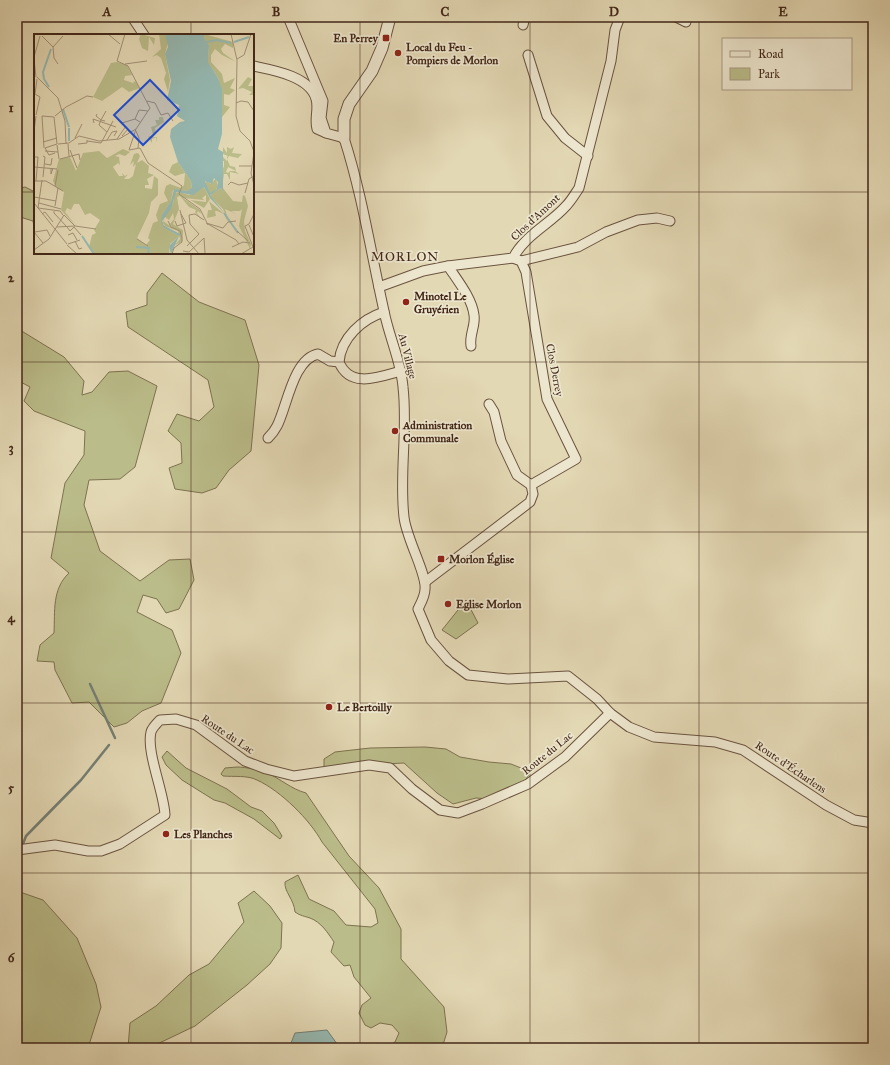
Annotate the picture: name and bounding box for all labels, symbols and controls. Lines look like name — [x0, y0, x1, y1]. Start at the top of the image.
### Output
text: A — [102, 4, 112, 20]
text: B — [272, 4, 281, 20]
text: C — [441, 4, 450, 20]
text: D — [609, 4, 619, 20]
text: E — [778, 4, 788, 20]
place label: En Perrey — [333, 32, 379, 46]
marker: En Perrey — [381, 33, 391, 43]
inset map — [34, 34, 254, 254]
legend — [722, 38, 852, 90]
place label: Local du Feu - Pompiers de Morlon — [406, 41, 498, 68]
text: Road — [758, 47, 784, 61]
marker: Local du Feu - Pompiers de Morlon — [393, 48, 403, 58]
text: Park — [758, 67, 780, 81]
text: 1 — [8, 100, 14, 116]
street label: Clos d'Amont — [508, 191, 563, 243]
district label: MORLON — [371, 249, 439, 265]
text: 2 — [8, 270, 15, 286]
place label: Minotel Le Gruyérien — [414, 290, 467, 317]
marker: Minotel Le Gruyérien — [401, 297, 411, 307]
street label: Au Village — [395, 331, 420, 381]
street label: Clos Derrey — [543, 343, 566, 398]
place label: Administration Communale — [402, 419, 472, 445]
marker: Administration Communale — [390, 426, 400, 436]
text: 3 — [8, 440, 14, 456]
place label: Morlon Église — [449, 552, 515, 566]
marker: Morlon Église — [436, 554, 446, 564]
place label: Eglise Morlon — [456, 598, 521, 611]
marker: Eglise Morlon — [443, 599, 453, 609]
text: 4 — [7, 610, 15, 626]
place label: Le Bertoilly — [337, 701, 392, 715]
marker: Le Bertoilly — [324, 702, 334, 712]
street label: Route du Lac — [199, 712, 257, 757]
street label: Route du Lac — [519, 729, 575, 778]
street label: Route d'Écharlens — [753, 738, 829, 796]
text: 5 — [8, 780, 15, 796]
place label: Les Planches — [174, 828, 232, 841]
marker: Les Planches — [161, 829, 171, 839]
text: 6 — [8, 950, 16, 966]

